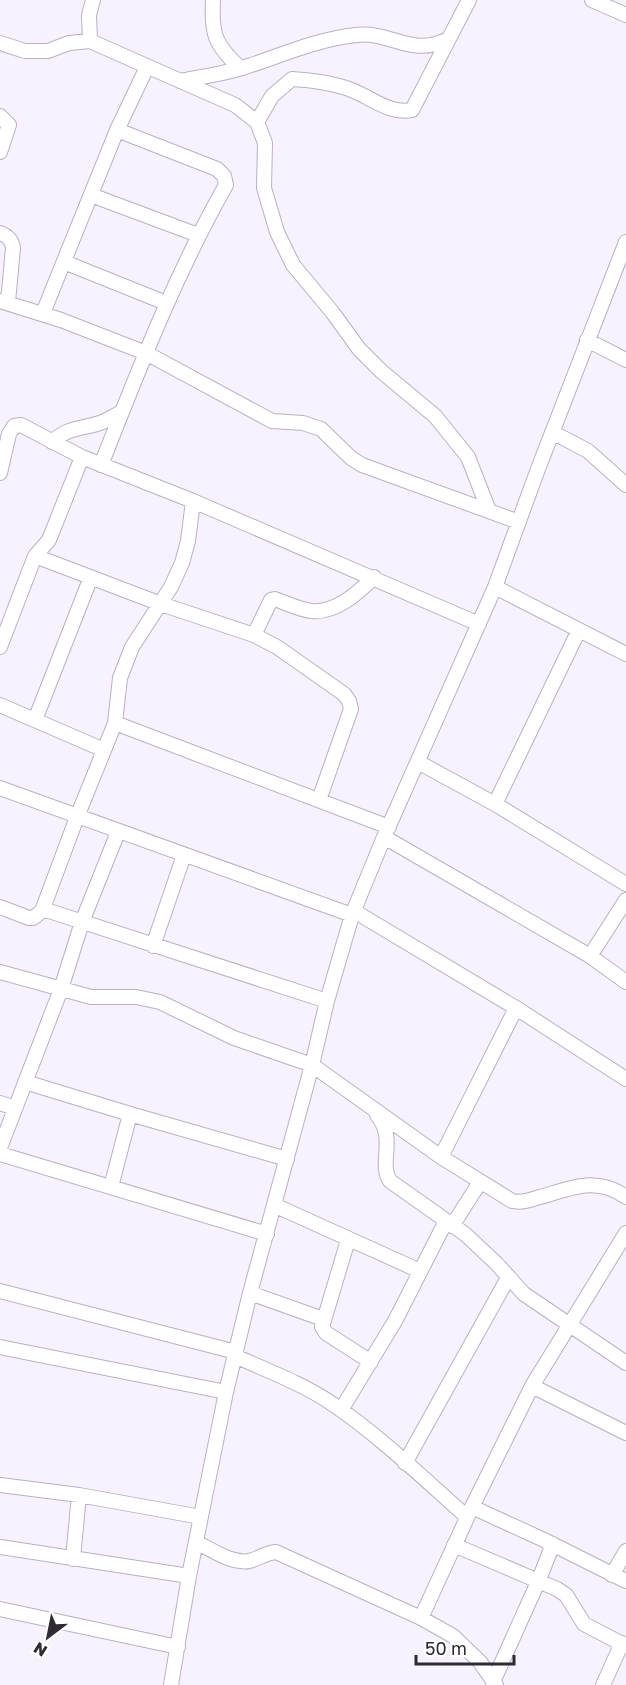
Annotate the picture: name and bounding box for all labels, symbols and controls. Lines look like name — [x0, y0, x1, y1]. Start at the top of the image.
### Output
north arrow — [18, 1607, 78, 1667]
scale bar — [416, 1628, 514, 1666]
text: 50 m — [425, 1637, 467, 1659]
text: N — [30, 1638, 51, 1661]

